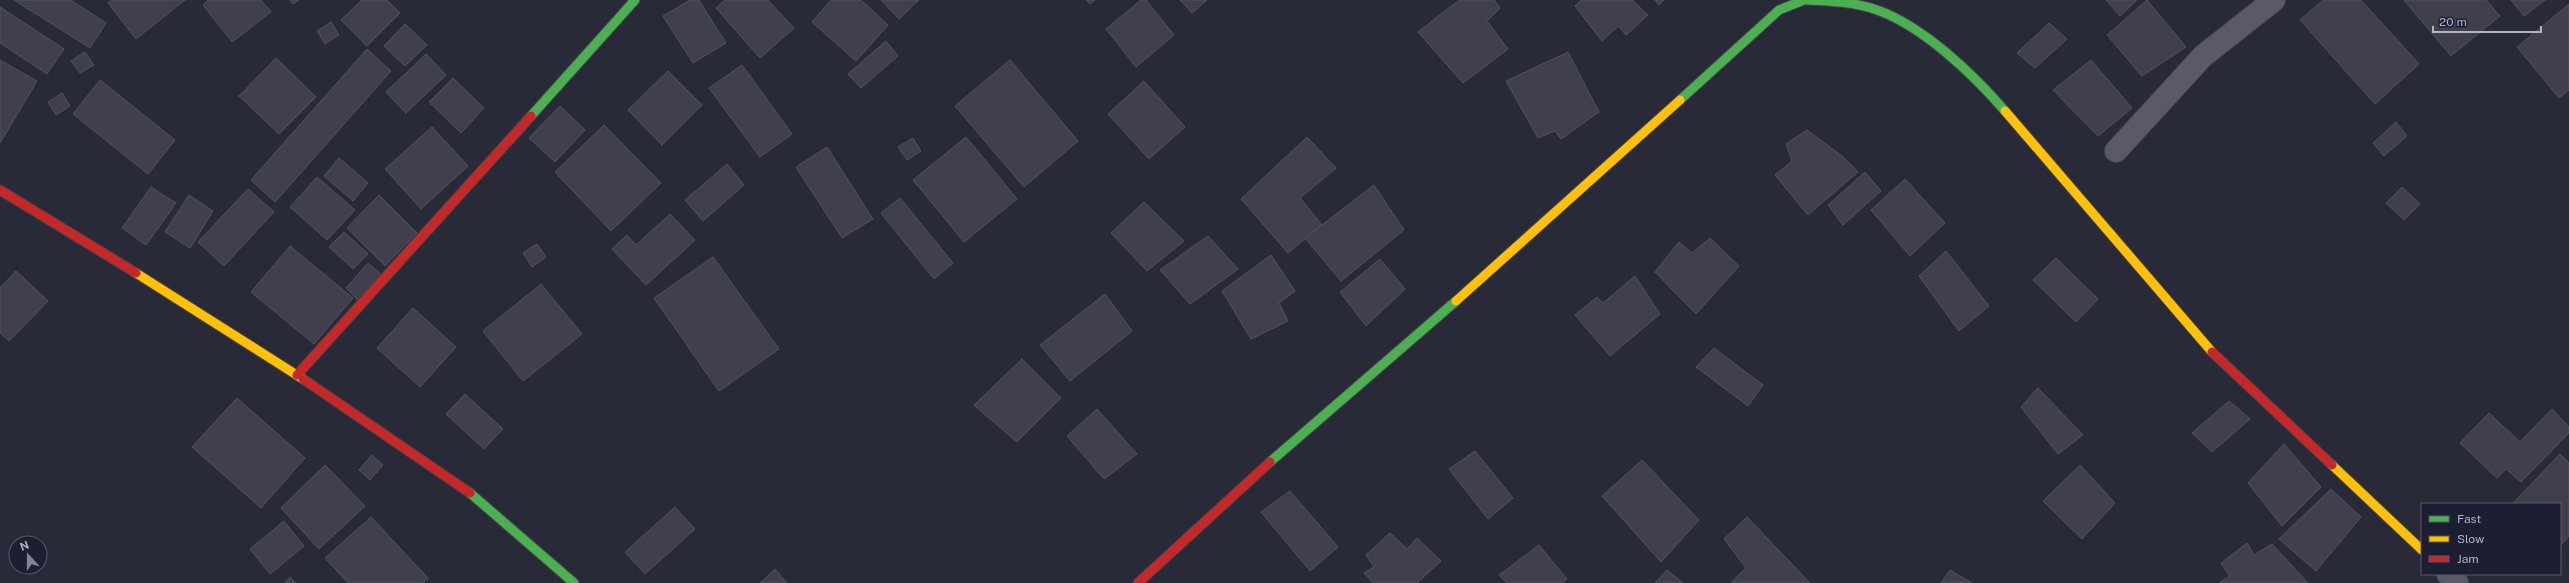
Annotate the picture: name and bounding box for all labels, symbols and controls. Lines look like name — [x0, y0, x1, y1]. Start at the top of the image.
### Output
scale bar — [2433, 8, 2541, 34]
text: 20 m — [2439, 15, 2467, 29]
legend — [2421, 503, 2561, 575]
text: Fast — [2457, 512, 2482, 526]
text: Slow — [2457, 532, 2485, 546]
north arrow — [8, 535, 48, 575]
text: N — [18, 539, 31, 553]
text: Jam — [2457, 552, 2479, 566]

